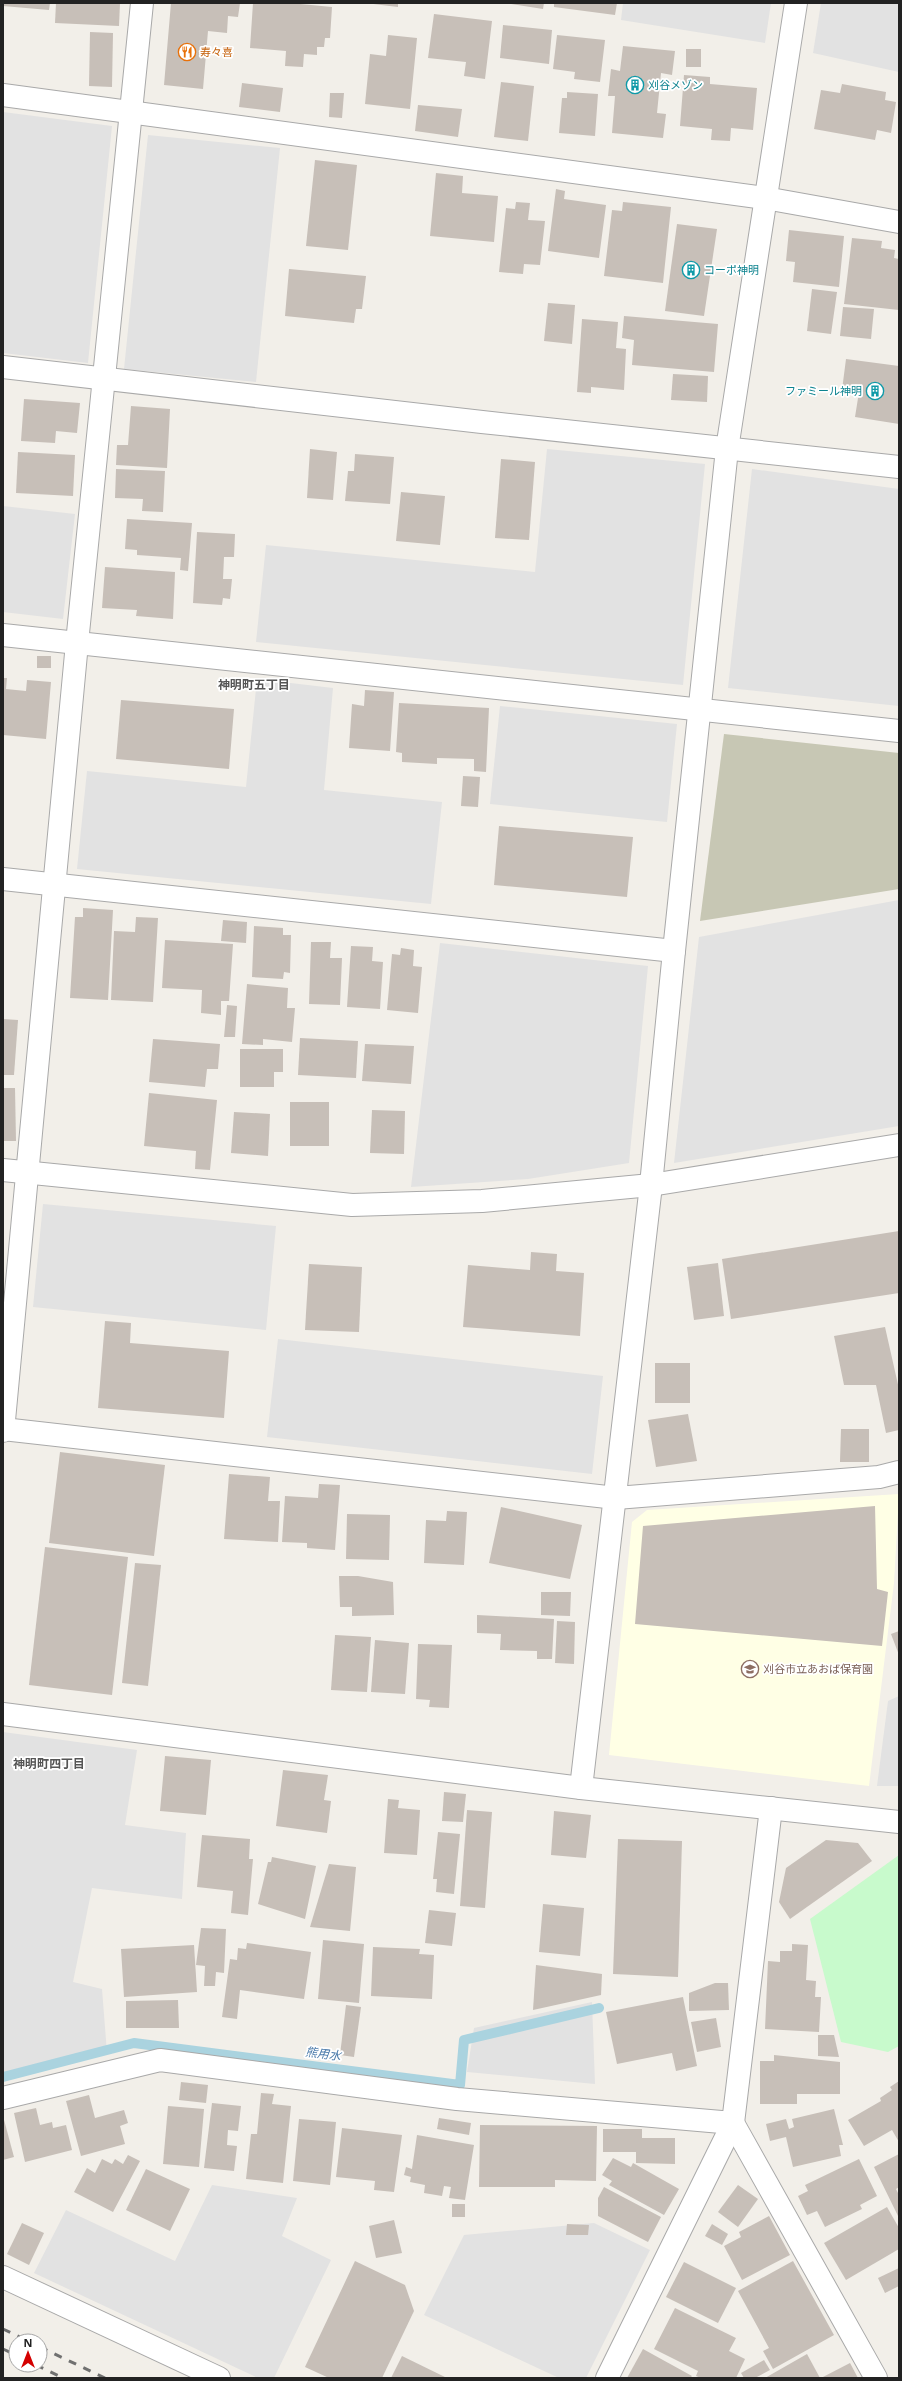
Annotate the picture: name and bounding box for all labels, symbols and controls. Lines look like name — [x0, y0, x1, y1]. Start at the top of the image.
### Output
restaurant icon: 寿々喜 — [177, 42, 197, 62]
place label: 寿々喜 — [200, 44, 233, 59]
building icon: 刈谷メゾン — [625, 75, 645, 95]
place label: 刈谷メゾン — [648, 77, 703, 92]
building icon: コーポ神明 — [681, 260, 701, 280]
place label: コーポ神明 — [704, 262, 759, 277]
building icon: ファミール神明 — [865, 381, 885, 401]
place label: ファミール神明 — [785, 383, 862, 398]
district label: 神明町五丁目 — [218, 676, 290, 693]
school or university icon: 刈谷市立あおば保育園 — [740, 1659, 760, 1679]
place label: 刈谷市立あおば保育園 — [763, 1661, 873, 1676]
district label: 神明町四丁目 — [13, 1755, 85, 1772]
water label: 熊用水 — [304, 2043, 344, 2064]
north arrow — [8, 2333, 48, 2373]
text: N — [24, 2335, 32, 2350]

